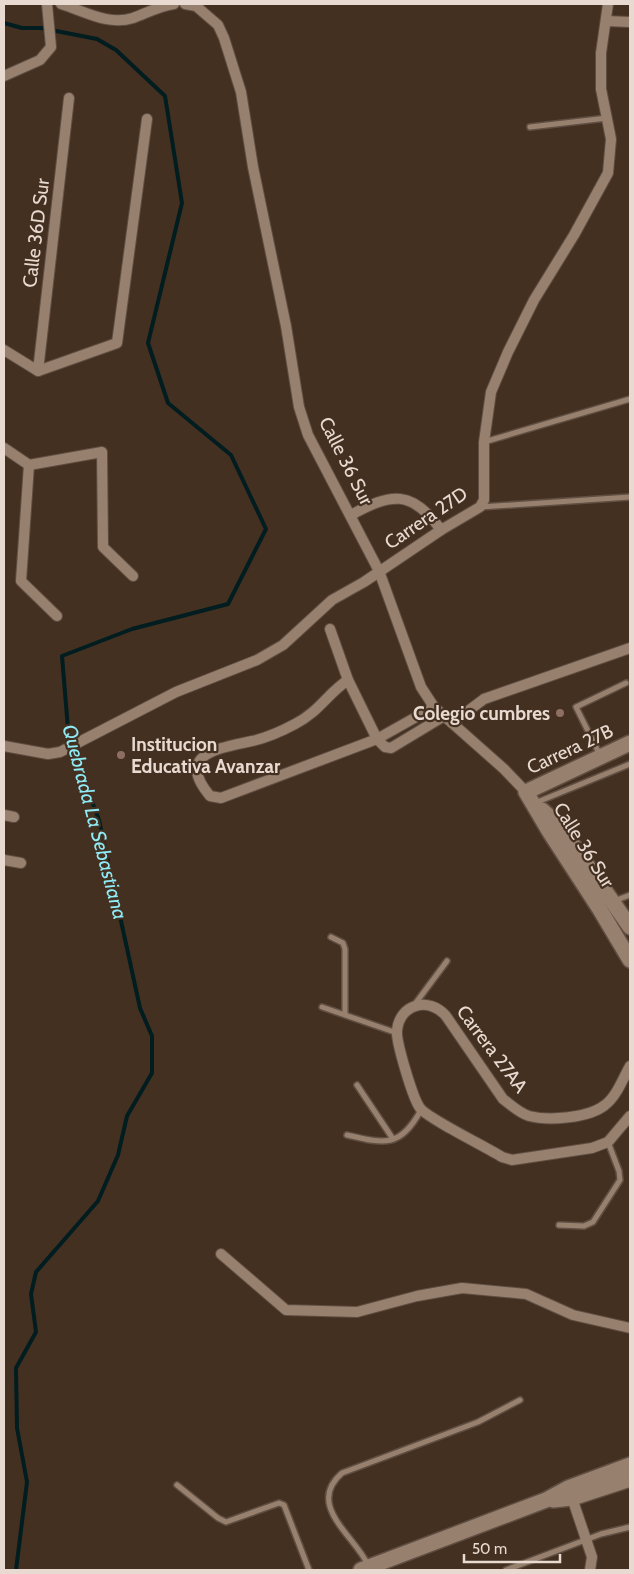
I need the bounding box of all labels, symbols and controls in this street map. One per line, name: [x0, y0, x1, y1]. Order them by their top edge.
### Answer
street label: Calle 36D Sur: [18, 177, 54, 289]
street label: Calle 36 Sur: [314, 413, 378, 509]
street label: Carrera 27D: [380, 482, 472, 554]
place label: Colegio cumbres: [413, 702, 550, 725]
marker: Colegio cumbres: [554, 707, 566, 719]
street label: Carrera 27B: [523, 719, 617, 779]
water label: Quebrada La Sebastiana: [57, 722, 133, 922]
place label: Institucion Educativa Avanzar: [131, 733, 281, 778]
marker: Institucion Educativa Avanzar: [115, 749, 127, 761]
street label: Calle 36 Sur: [549, 798, 619, 892]
street label: Carrera 27AA: [452, 1001, 533, 1098]
scale bar: [464, 1532, 560, 1564]
text: 50 m: [472, 1540, 507, 1558]

